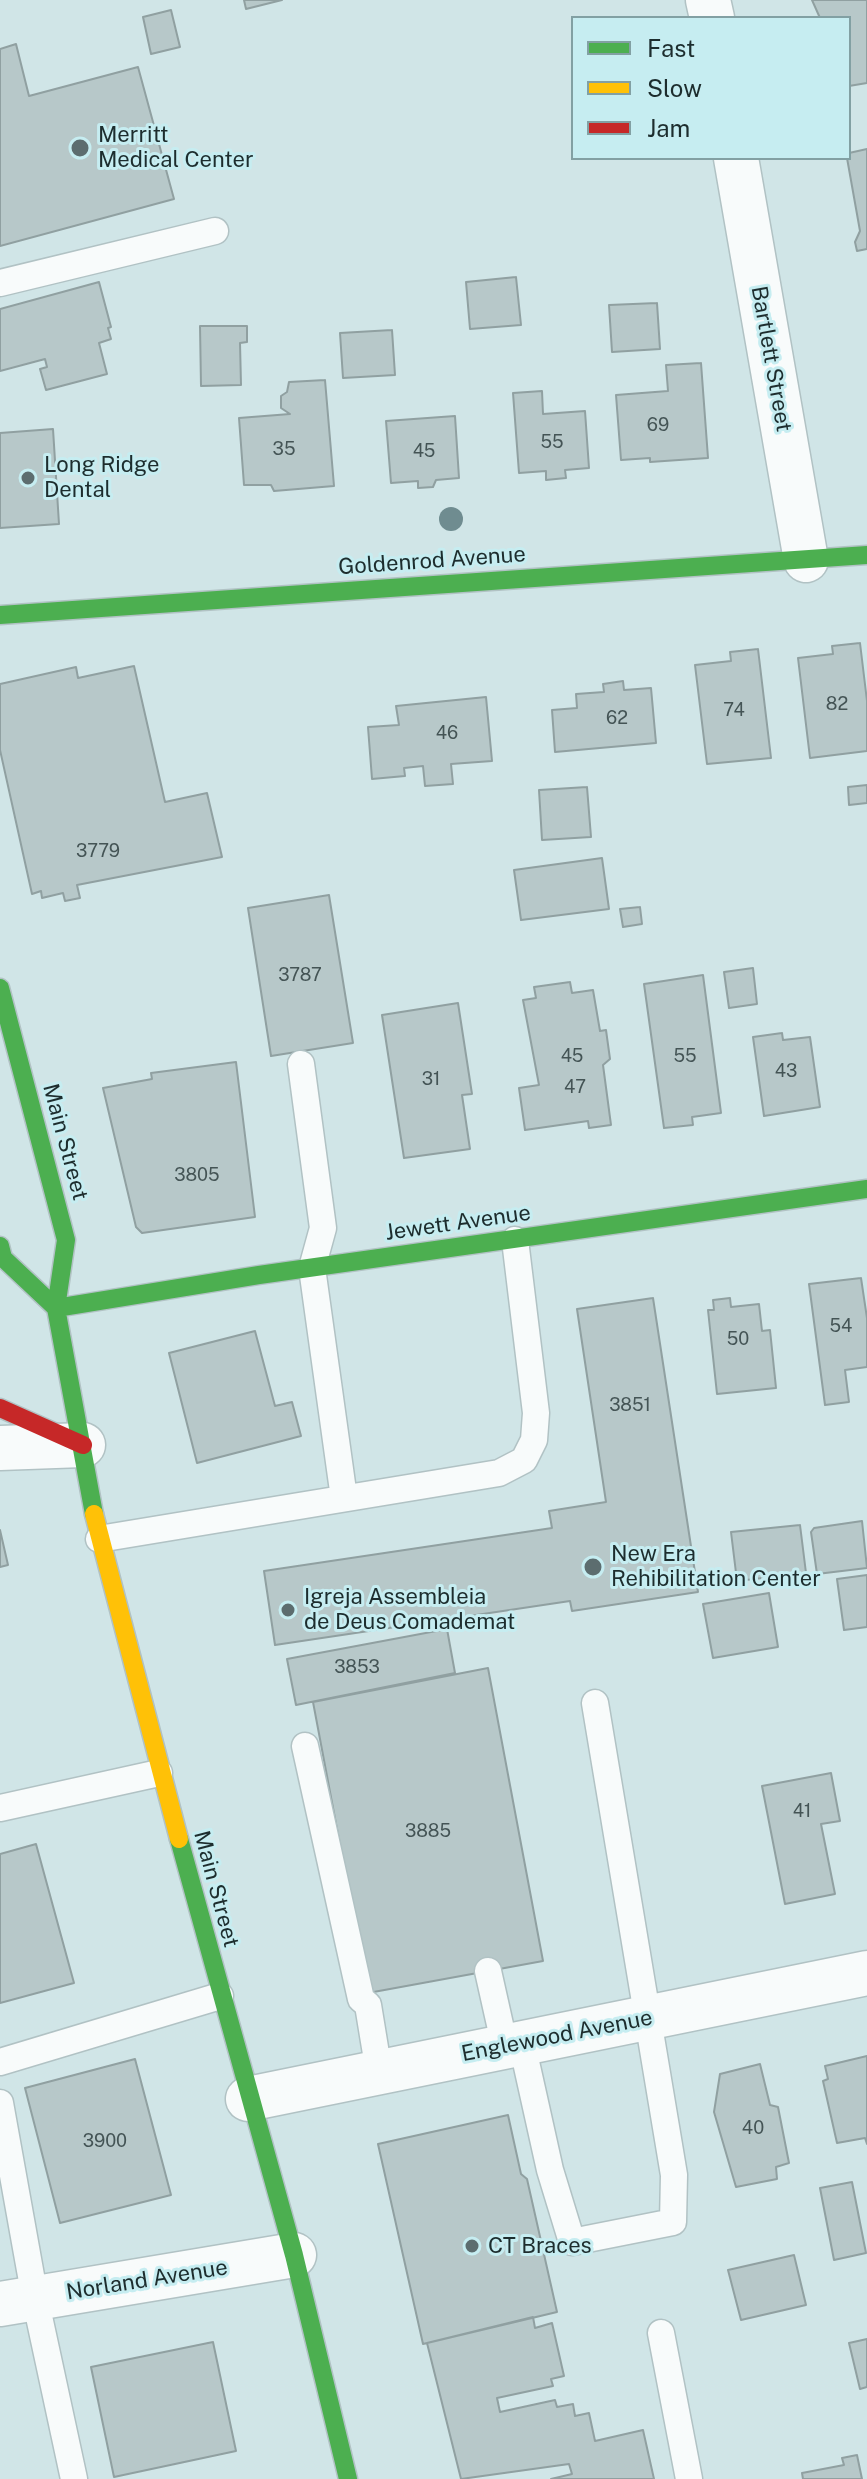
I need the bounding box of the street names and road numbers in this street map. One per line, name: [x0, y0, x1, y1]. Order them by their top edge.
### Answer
street label: Bartlett Street: [745, 284, 797, 434]
street label: Goldenrod Avenue: [337, 541, 527, 581]
street label: Main Street: [37, 1081, 93, 1203]
street label: Jewett Avenue: [384, 1200, 532, 1246]
street label: Main Street: [188, 1828, 244, 1950]
street label: Englewood Avenue: [459, 2005, 655, 2067]
street label: Norland Avenue: [64, 2254, 230, 2306]

